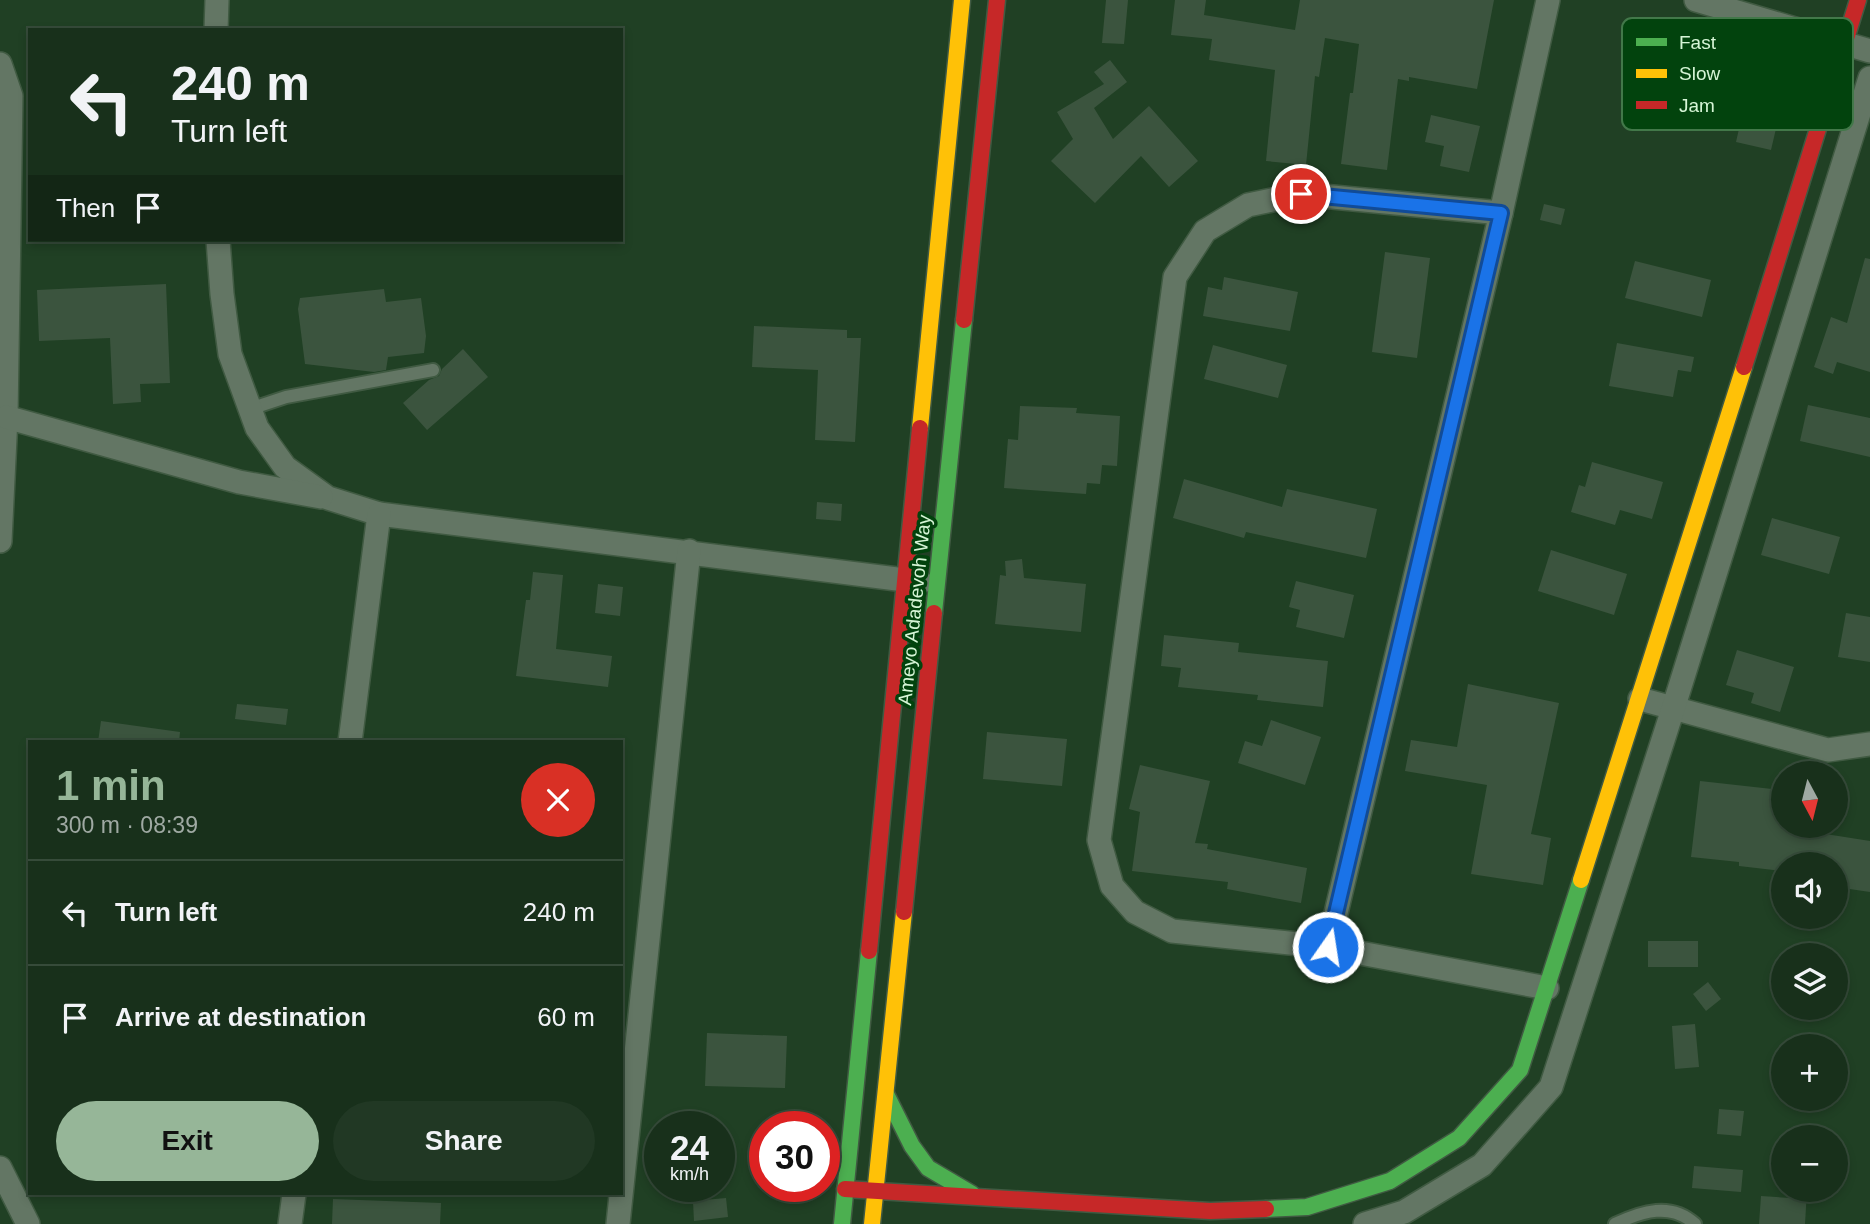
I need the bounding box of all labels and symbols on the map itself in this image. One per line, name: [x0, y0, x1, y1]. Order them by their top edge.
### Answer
legend: [1622, 18, 1853, 130]
text: Fast: [1679, 32, 1717, 53]
text: Slow: [1679, 63, 1720, 84]
text: Jam: [1679, 95, 1715, 116]
pin: [1271, 164, 1331, 224]
street label: Ameyo Adadevoh Way: [894, 513, 935, 706]
north arrow: [1771, 761, 1848, 838]
position arrow: [1291, 910, 1365, 984]
speed limit sign: 30: [749, 1111, 840, 1202]

